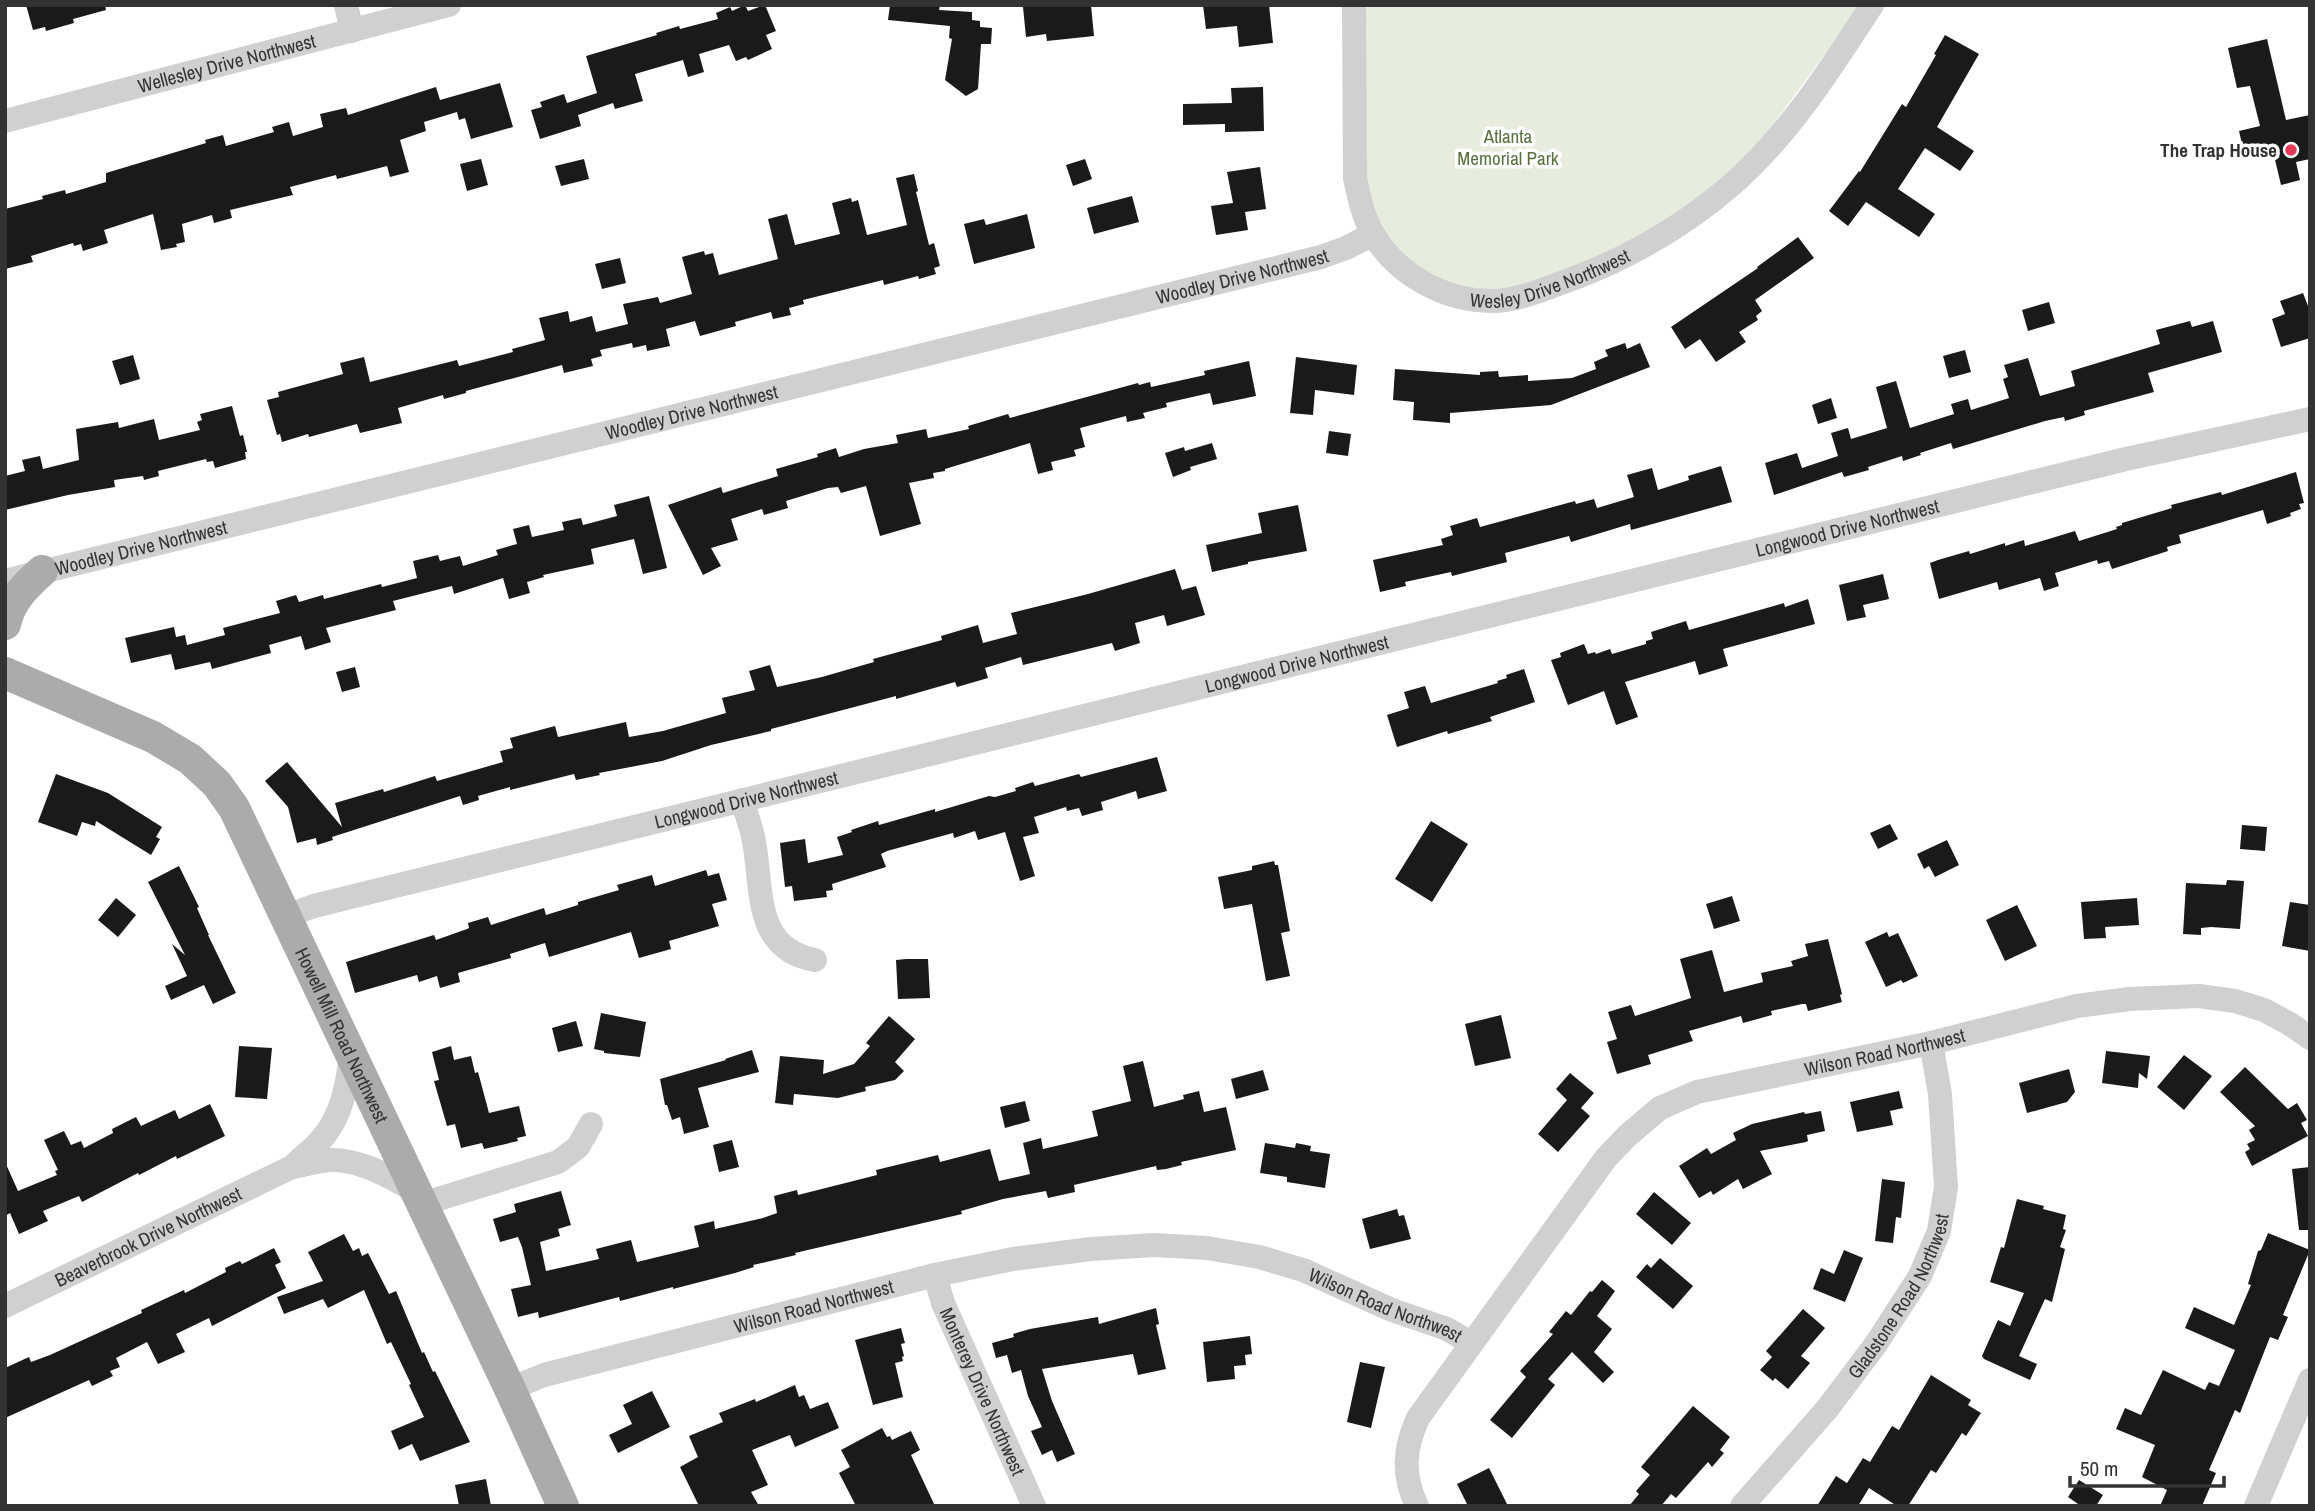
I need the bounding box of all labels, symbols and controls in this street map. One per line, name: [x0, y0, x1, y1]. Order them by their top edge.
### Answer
street label: Wellesley Drive Northwest: [135, 27, 319, 99]
park label: Atlanta Memorial Park: [1457, 123, 1559, 171]
place label: The Trap House: [2160, 137, 2277, 163]
marker: The Trap House: [2283, 142, 2299, 158]
street label: Woodley Drive Northwest: [1153, 242, 1333, 310]
street label: Wesley Drive Northwest: [1469, 242, 1635, 314]
street label: Woodley Drive Northwest: [603, 378, 781, 446]
street label: Longwood Drive Northwest: [1753, 492, 1942, 563]
street label: Woodley Drive Northwest: [52, 514, 230, 581]
street label: Longwood Drive Northwest: [1202, 628, 1392, 699]
street label: Longwood Drive Northwest: [652, 764, 841, 835]
street label: Howell Mill Road Northwest: [289, 943, 395, 1128]
street label: Wilson Road Northwest: [1802, 1022, 1968, 1082]
street label: Beaverbrook Drive Northwest: [50, 1180, 246, 1293]
street label: Gladstone Road Northwest: [1842, 1211, 1955, 1384]
street label: Wilson Road Northwest: [1305, 1261, 1468, 1348]
street label: Wilson Road Northwest: [731, 1273, 897, 1339]
street label: Monterey Drive Northwest: [934, 1303, 1032, 1480]
scale bar: [2070, 1444, 2224, 1488]
text: 50 m: [2080, 1454, 2118, 1483]

